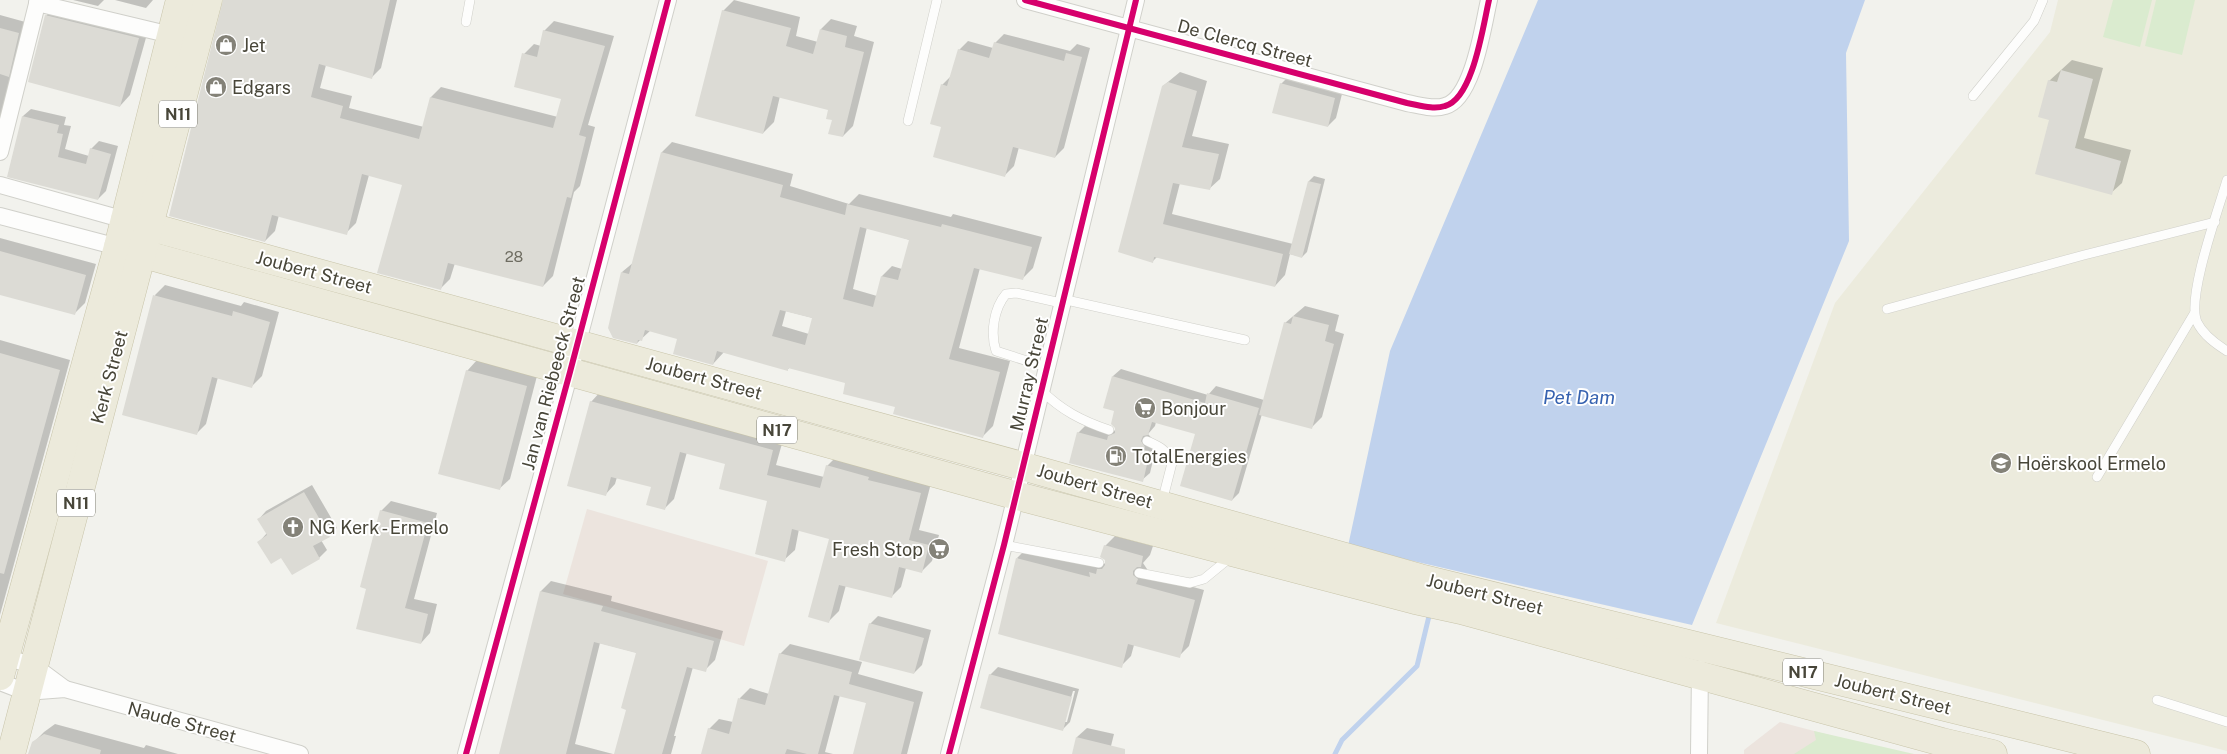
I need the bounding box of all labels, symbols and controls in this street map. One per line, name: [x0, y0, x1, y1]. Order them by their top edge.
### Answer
street label: De Clercq Street: [1175, 15, 1315, 71]
shop icon: Jet: [214, 33, 238, 57]
place label: Jet: [242, 35, 266, 56]
shop icon: Edgars: [204, 75, 228, 99]
place label: Edgars: [232, 77, 291, 98]
road number: N11: [159, 100, 197, 128]
street label: Joubert Street: [254, 246, 374, 298]
house number: 28: [505, 248, 523, 265]
street label: Jan van Riebeeck Street: [517, 274, 589, 472]
street label: Murray Street: [1006, 315, 1052, 433]
street label: Kerk Street: [86, 328, 132, 426]
street label: Joubert Street: [644, 352, 764, 404]
water label: Pet Dam: [1543, 386, 1615, 408]
supermarket icon: Bonjour: [1133, 396, 1157, 420]
place label: Bonjour: [1161, 398, 1226, 419]
road number: N17: [757, 416, 797, 444]
fuel station icon: TotalEnergies: [1104, 444, 1128, 468]
place label: TotalEnergies: [1132, 446, 1247, 467]
school or university icon: Hoërskool Ermelo: [1989, 451, 2013, 475]
place label: Hoërskool Ermelo: [2017, 453, 2166, 474]
street label: Joubert Street: [1035, 459, 1155, 513]
road number: N11: [57, 489, 95, 516]
church icon: NG Kerk - Ermelo: [281, 515, 305, 539]
place label: NG Kerk - Ermelo: [309, 517, 449, 538]
supermarket icon: Fresh Stop: [927, 537, 951, 561]
place label: Fresh Stop: [832, 539, 923, 560]
street label: Joubert Street: [1425, 569, 1545, 619]
road number: N17: [1783, 659, 1823, 686]
street label: Joubert Street: [1833, 669, 1953, 719]
street label: Naude Street: [125, 697, 239, 747]

